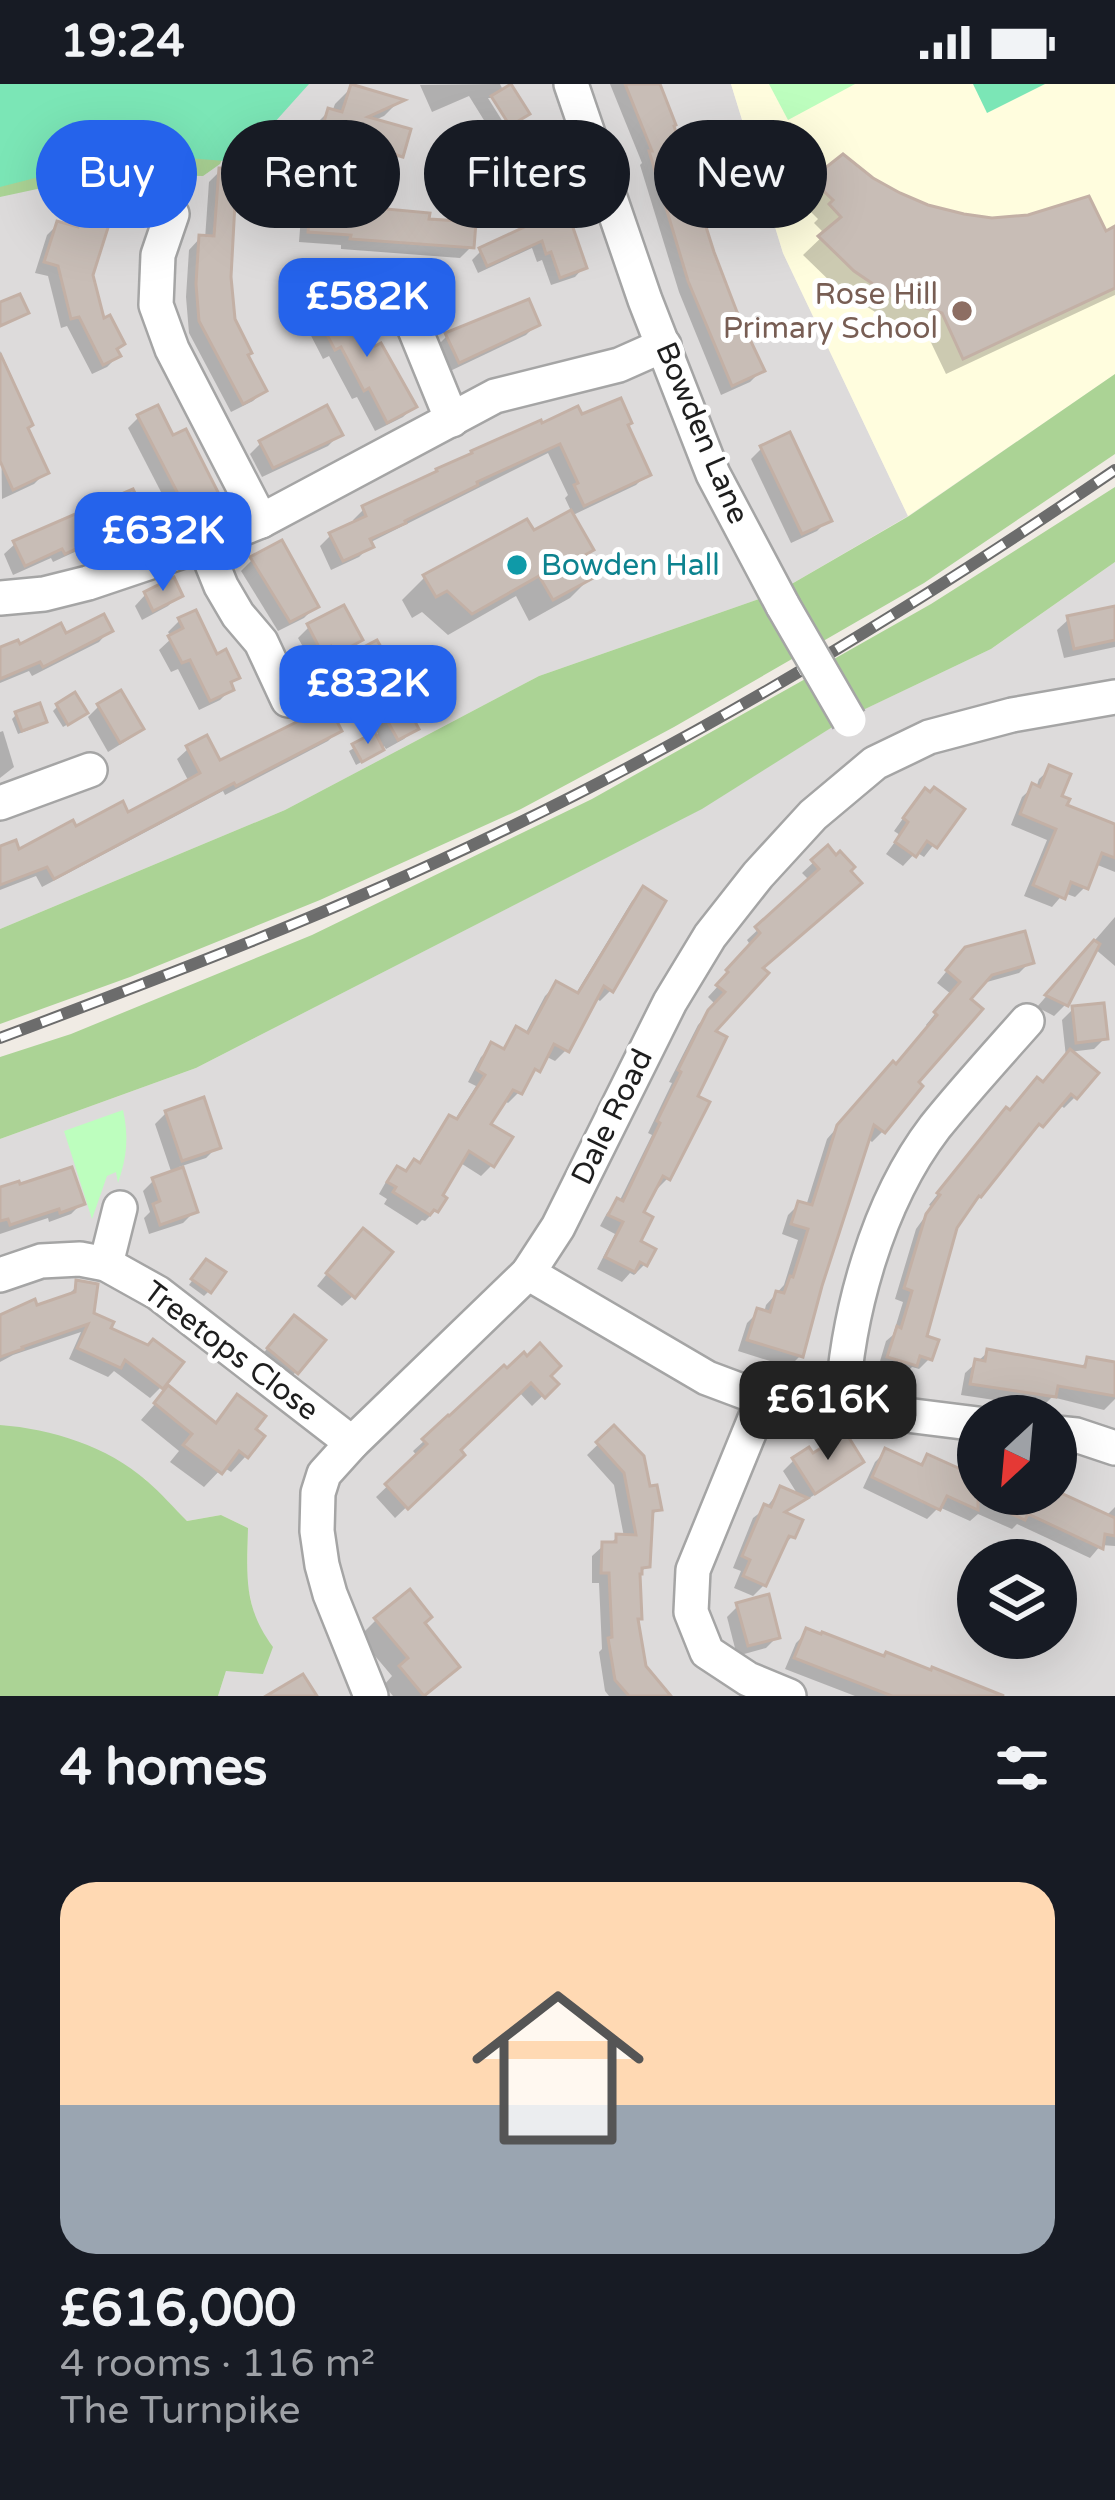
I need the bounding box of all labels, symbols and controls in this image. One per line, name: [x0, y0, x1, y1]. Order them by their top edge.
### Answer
text: 19:24: [60, 15, 185, 69]
chip: Buy: [36, 120, 197, 228]
chip: Rent: [221, 120, 400, 228]
chip: Filters: [424, 120, 630, 228]
chip: New: [654, 120, 827, 228]
pin: £582K: [283, 258, 451, 360]
text: £582K: [305, 273, 429, 320]
place label: Rose Hill Primary School: [723, 276, 938, 347]
marker: Rose Hill Primary School: [949, 298, 975, 324]
street label: Bowden Lane: [647, 337, 757, 529]
pin: £632K: [79, 492, 247, 594]
text: £632K: [101, 507, 225, 554]
place label: Bowden Hall: [541, 547, 720, 584]
marker: Bowden Hall: [504, 552, 530, 578]
pin: £832K: [284, 645, 452, 747]
text: £832K: [306, 660, 430, 707]
street label: Dale Road: [563, 1043, 661, 1191]
street label: Treetops Close: [136, 1273, 326, 1429]
pin: £616K: [744, 1361, 912, 1463]
text: £616K: [766, 1376, 890, 1423]
north arrow: [957, 1395, 1077, 1515]
map controls: [957, 1395, 1077, 1659]
button: layers: [957, 1539, 1077, 1659]
icon: filters: [989, 1735, 1055, 1801]
text: 4 homes: [60, 1737, 268, 1799]
icon: home: [450, 1960, 666, 2176]
text: £616,000: [60, 2278, 296, 2340]
text: 4 rooms · 116 m²: [60, 2340, 375, 2387]
text: The Turnpike: [60, 2387, 301, 2434]

